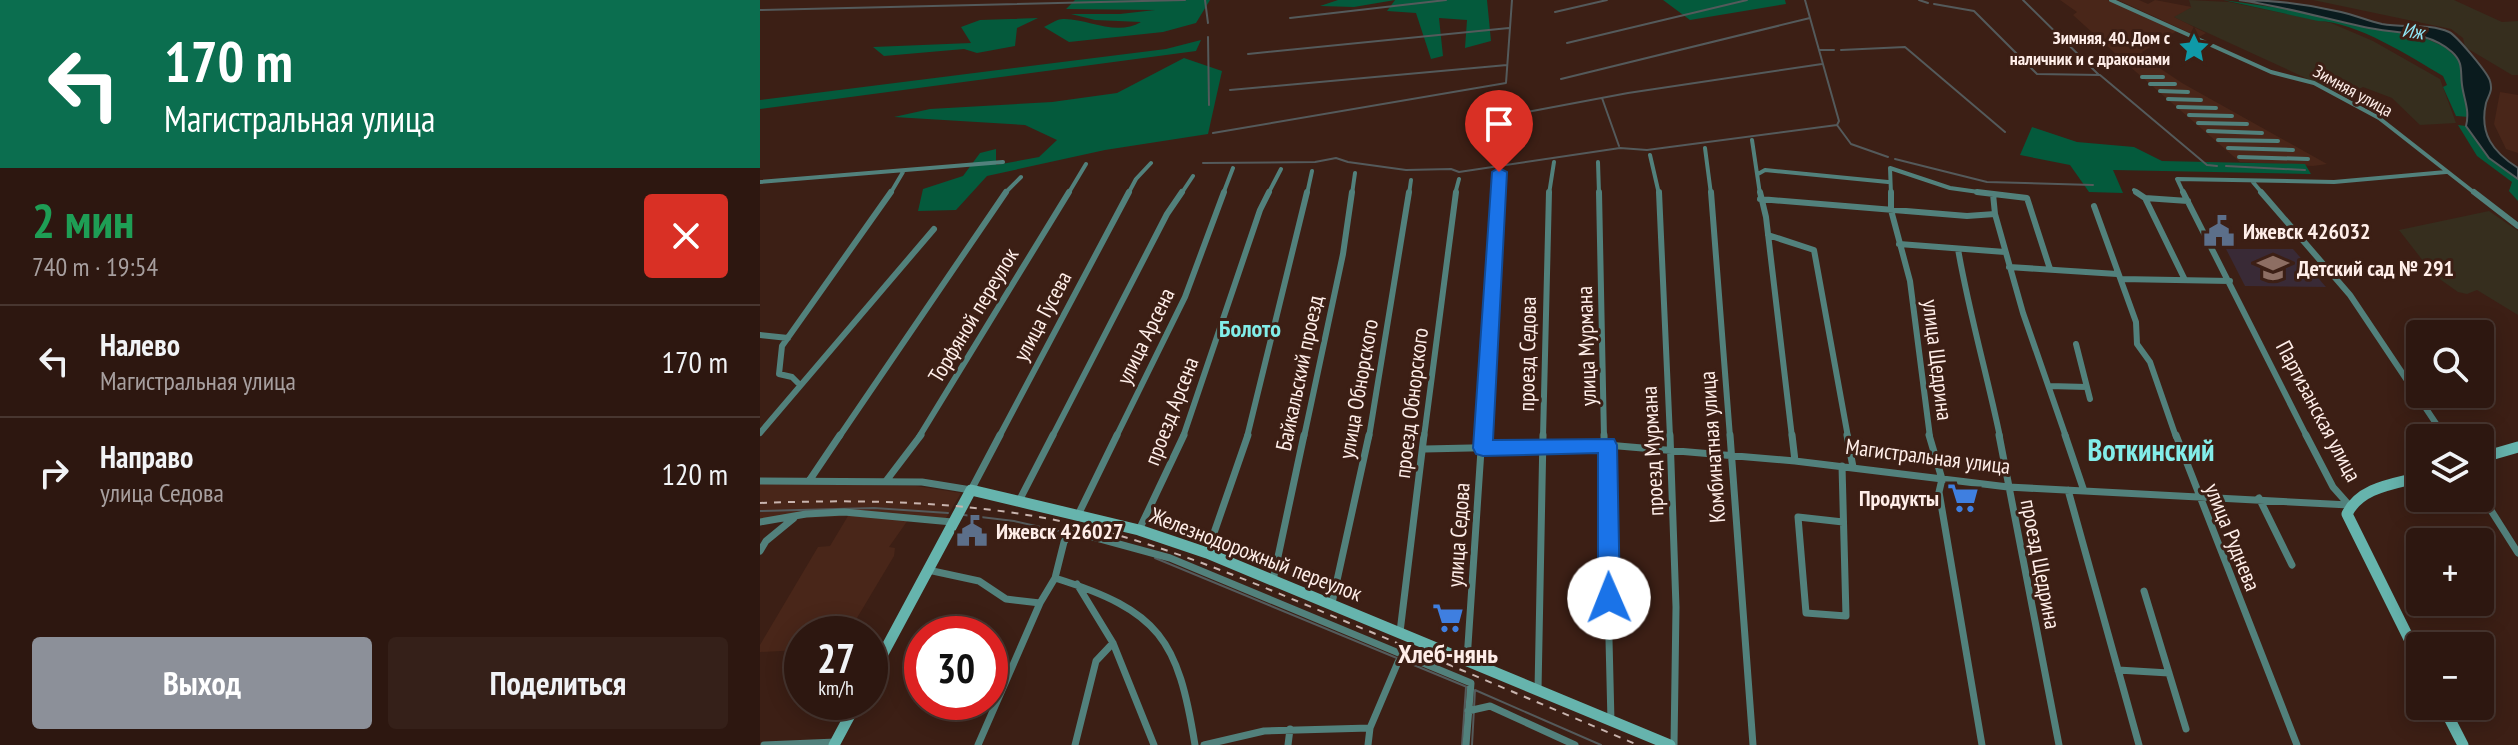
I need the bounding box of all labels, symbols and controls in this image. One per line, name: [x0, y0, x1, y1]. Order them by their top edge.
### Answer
water label: Иж: [2400, 17, 2428, 46]
text: 170 m: [164, 25, 293, 97]
place label: Зимняя, 40. Дом с наличник и с драконами: [2010, 26, 2171, 70]
place icon: Зимняя, 40. Дом с наличник и с драконами: [2177, 31, 2211, 65]
icon: left: [32, 32, 136, 136]
street label: Зимняя улица: [2309, 59, 2397, 122]
pin: [1465, 90, 1533, 172]
text: Магистральная улица: [164, 95, 435, 142]
icon: arrive: [1477, 102, 1521, 146]
text: 2 мин: [32, 189, 134, 251]
button: close: [644, 194, 728, 278]
public building icon: Ижевск 426032: [2202, 214, 2236, 248]
place label: Ижевск 426032: [2243, 217, 2371, 245]
street label: Торфяной переулок: [922, 242, 1025, 388]
text: 740 m · 19:54: [32, 250, 158, 283]
school or university icon: Детский сад № 291: [2256, 251, 2290, 285]
place label: Детский сад № 291: [2297, 254, 2454, 282]
street label: улица Гусева: [1007, 266, 1077, 366]
street label: улица Арсена: [1110, 283, 1180, 389]
street label: улица Мурмана: [1570, 285, 1602, 407]
street label: Байкальский проезд: [1269, 293, 1329, 453]
street label: проезд Седова: [1512, 296, 1542, 412]
street label: улица Щедрина: [1917, 298, 1959, 422]
district label: Болото: [1219, 313, 1281, 344]
street label: улица Обнорского: [1332, 317, 1384, 461]
map controls: [2406, 320, 2494, 720]
button: search: [2406, 320, 2494, 408]
text: Налево: [100, 325, 180, 364]
street label: проезд Обнорского: [1388, 326, 1434, 480]
street label: Партизанская улица: [2270, 336, 2368, 486]
icon: left: [32, 339, 76, 383]
text: 170 m: [662, 342, 728, 381]
street label: проезд Арсена: [1138, 353, 1204, 469]
text: Магистральная улица: [100, 364, 296, 397]
street label: Комбинатная улица: [1693, 370, 1731, 524]
street label: проезд Мурмана: [1635, 385, 1669, 517]
button: layers: [2406, 424, 2494, 512]
district label: Воткинский: [2087, 430, 2215, 469]
street label: Магистральная улица: [1844, 432, 2012, 480]
text: Направо: [100, 437, 193, 476]
icon: right: [32, 451, 76, 495]
text: 120 m: [662, 454, 728, 493]
text: улица Седова: [100, 476, 224, 509]
street label: улица Руднева: [2199, 479, 2267, 595]
supermarket icon: Продукты: [1946, 481, 1980, 515]
street label: улица Седова: [1440, 482, 1476, 588]
place label: Продукты: [1859, 484, 1939, 512]
street label: проезд Щедрина: [2015, 497, 2067, 631]
street label: Железнодорожный переулок: [1145, 500, 1366, 608]
public building icon: Ижевск 426027: [955, 514, 989, 548]
place label: Ижевск 426027: [996, 517, 1124, 545]
button: +: [2406, 528, 2494, 616]
position arrow: [1567, 556, 1651, 640]
supermarket icon: Хлеб-нянь: [1431, 601, 1465, 635]
speed limit sign: 30: [904, 616, 1008, 720]
text: 27: [817, 632, 855, 684]
button: −: [2406, 632, 2494, 720]
button: Выход: [32, 637, 372, 729]
button: Поделиться: [388, 637, 728, 729]
place label: Хлеб-нянь: [1398, 637, 1498, 670]
text: km/h: [818, 675, 854, 701]

